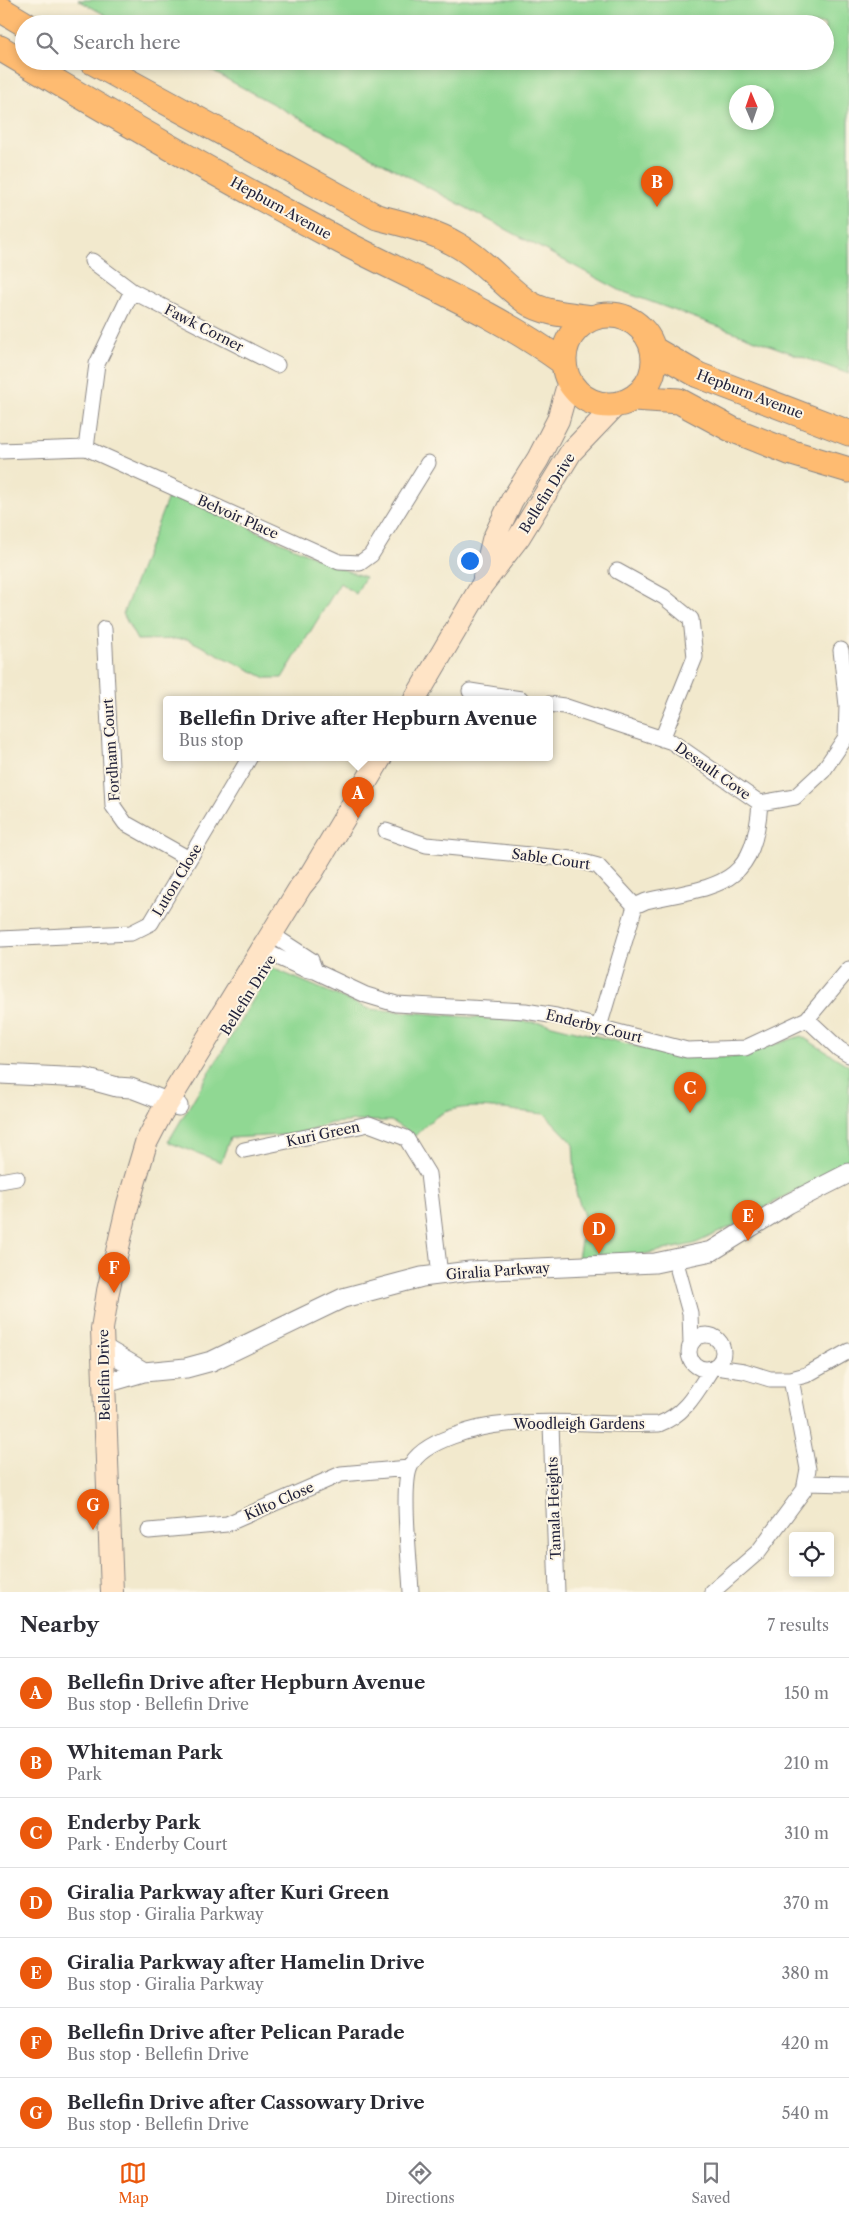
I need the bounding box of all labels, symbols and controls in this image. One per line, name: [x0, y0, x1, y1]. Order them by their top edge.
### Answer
search box: [15, 15, 834, 70]
icon: search: [33, 29, 61, 57]
text: Search here: [73, 31, 181, 54]
north arrow: [729, 85, 774, 130]
pin: B: [641, 166, 673, 207]
street label: Hepburn Avenue: [227, 173, 335, 243]
street label: Fawk Corner: [161, 300, 247, 356]
street label: Hepburn Avenue: [694, 365, 806, 423]
street label: Bellefin Drive: [515, 449, 579, 537]
street label: Belvoir Place: [195, 491, 282, 543]
your location: [457, 548, 483, 574]
popup: [163, 696, 553, 761]
street label: Fordham Court: [98, 698, 124, 802]
text: Bellefin Drive after Hepburn Avenue: [179, 707, 537, 730]
text: Bus stop: [179, 730, 243, 750]
street label: Desault Cove: [672, 738, 754, 804]
pin: A: [342, 777, 374, 818]
street label: Luton Close: [148, 840, 206, 919]
street label: Sable Court: [511, 845, 591, 873]
street label: Bellefin Drive: [216, 951, 280, 1039]
street label: Enderby Court: [544, 1005, 644, 1047]
pin: C: [674, 1072, 706, 1113]
street label: Kuri Green: [285, 1117, 362, 1151]
pin: E: [732, 1200, 764, 1241]
pin: D: [583, 1213, 615, 1254]
pin: F: [98, 1252, 130, 1293]
street label: Giralia Parkway: [445, 1258, 551, 1284]
street label: Bellefin Drive: [94, 1329, 114, 1421]
street label: Woodleigh Gardens: [512, 1415, 645, 1433]
street label: Tamala Heights: [543, 1456, 565, 1560]
street label: Kilto Close: [242, 1478, 317, 1524]
pin: G: [77, 1489, 109, 1530]
map controls: [789, 1532, 834, 1577]
button: locate: [789, 1532, 834, 1577]
text: Nearby: [20, 1612, 99, 1637]
text: 7 results: [767, 1615, 829, 1635]
text: Bellefin Drive after Hepburn Avenue: [67, 1671, 425, 1694]
text: A: [30, 1683, 42, 1703]
text: 150 m: [784, 1683, 829, 1703]
text: Bus stop · Bellefin Drive: [67, 1694, 249, 1714]
text: Whiteman Park: [67, 1741, 222, 1764]
text: B: [30, 1753, 42, 1773]
text: 210 m: [784, 1753, 829, 1773]
text: Park: [67, 1764, 102, 1784]
text: Enderby Park: [67, 1811, 200, 1834]
text: C: [30, 1823, 42, 1843]
text: 310 m: [784, 1823, 829, 1843]
text: Park · Enderby Court: [67, 1834, 227, 1854]
text: Giralia Parkway after Kuri Green: [67, 1881, 389, 1904]
text: D: [29, 1893, 43, 1913]
text: 370 m: [783, 1893, 829, 1913]
text: Bus stop · Giralia Parkway: [67, 1904, 264, 1924]
text: Giralia Parkway after Hamelin Drive: [67, 1951, 425, 1974]
text: E: [30, 1963, 42, 1983]
text: 380 m: [781, 1963, 829, 1983]
text: Bus stop · Giralia Parkway: [67, 1974, 264, 1994]
text: Bellefin Drive after Pelican Parade: [67, 2021, 405, 2044]
text: F: [31, 2033, 41, 2053]
text: 420 m: [781, 2033, 829, 2053]
text: Bus stop · Bellefin Drive: [67, 2044, 249, 2064]
text: Bellefin Drive after Cassowary Drive: [67, 2091, 425, 2114]
text: G: [29, 2103, 43, 2123]
text: 540 m: [782, 2103, 829, 2123]
text: Bus stop · Bellefin Drive: [67, 2114, 249, 2134]
tab: Map: [118, 2159, 149, 2207]
tab: Directions: [385, 2159, 455, 2207]
tab: Saved: [692, 2159, 730, 2207]

